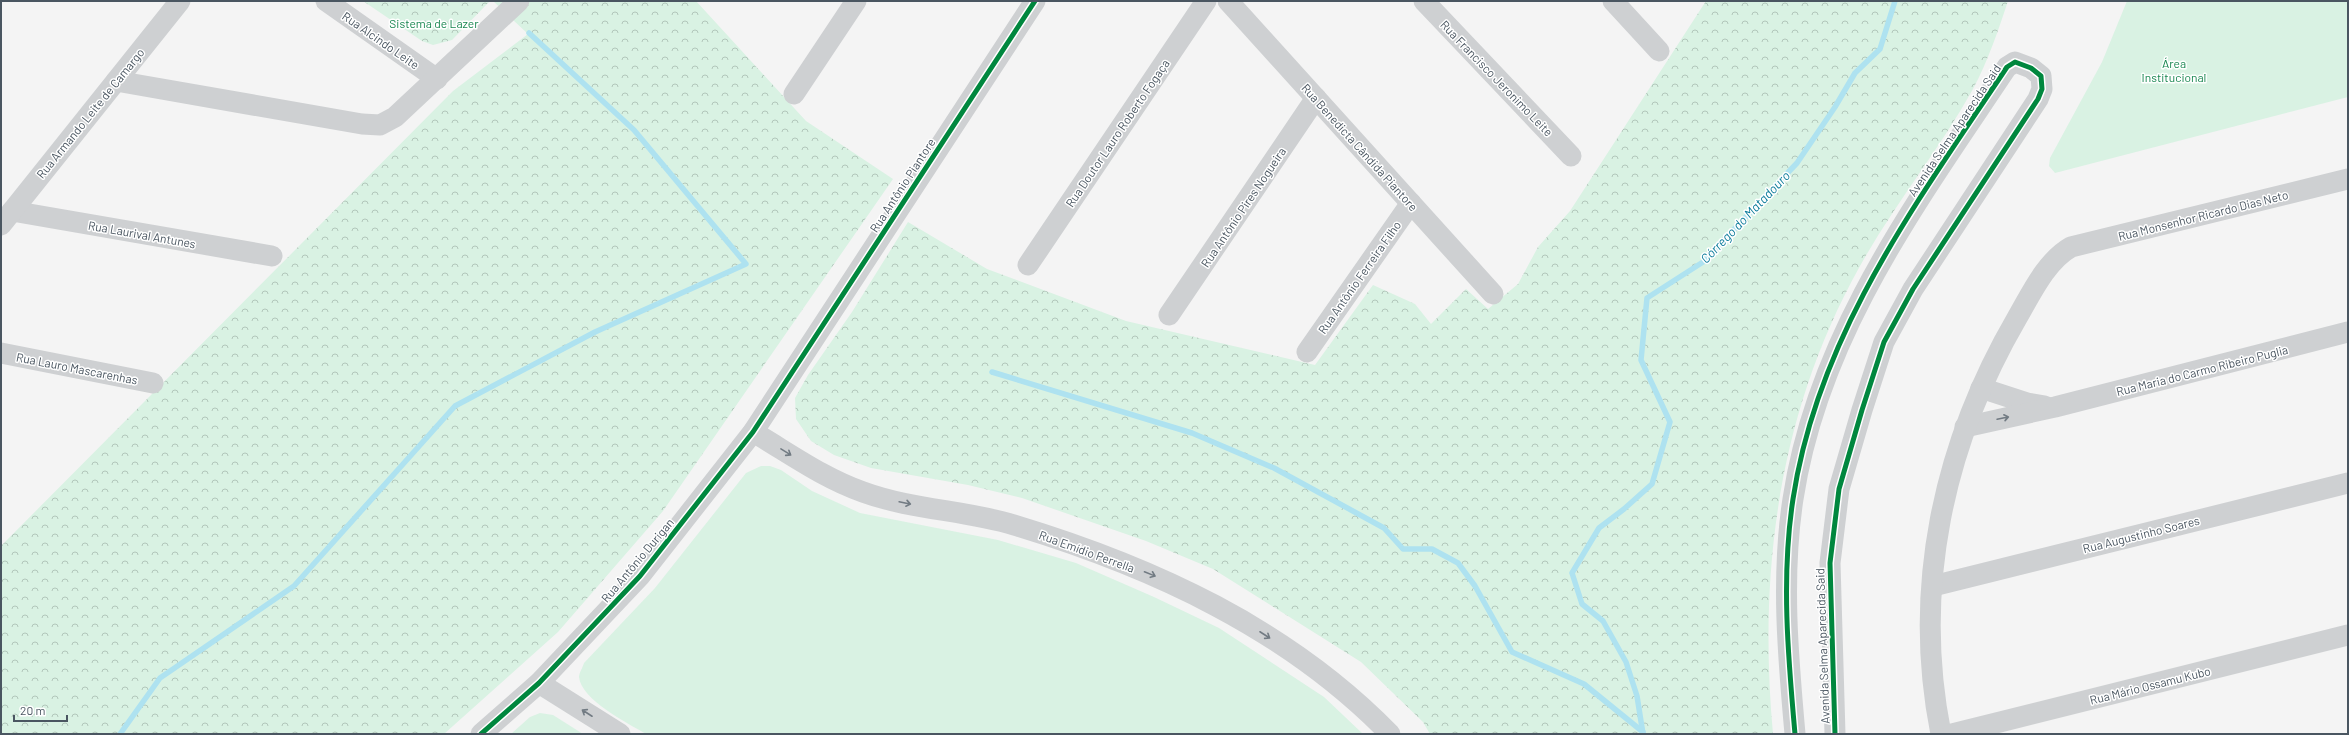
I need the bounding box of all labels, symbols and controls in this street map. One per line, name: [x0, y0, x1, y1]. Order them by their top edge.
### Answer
street label: Rua Alcindo Leite: [340, 8, 422, 72]
park label: Sistema de Lazer: [389, 16, 479, 30]
street label: Rua Francisco Jeronimo Leite: [1438, 17, 1556, 139]
street label: Rua Armando Leite de Camargo: [33, 45, 147, 181]
park label: Área Institucional: [2142, 56, 2206, 84]
street label: Rua Doutor Lauro Roberto Fogaça: [1062, 57, 1172, 209]
street label: Avenida Selma Aparecida Said: [1905, 61, 2003, 199]
street label: Rua Benedicta Cândida Piantore: [1299, 81, 1421, 213]
street label: Rua Antônio Piantore: [866, 135, 938, 235]
street label: Rua Antônio Pires Nogueira: [1198, 144, 1288, 270]
water label: Córrego do Matadouro: [1697, 168, 1793, 266]
street label: Rua Monsenhor Ricardo Dias Neto: [2117, 187, 2289, 243]
street label: Rua Laurival Antunes: [87, 218, 197, 250]
street label: Rua Antônio Ferreira Filho: [1315, 218, 1403, 336]
street label: Rua Maria do Carmo Ribeiro Puglia: [2115, 342, 2289, 398]
street label: Rua Lauro Mascarenhas: [15, 349, 139, 387]
one-way arrow: [1997, 414, 2010, 422]
one-way arrow: [780, 449, 792, 457]
one-way arrow: [898, 499, 911, 507]
street label: Rua Augustinho Soares: [2081, 513, 2201, 555]
street label: Rua Antônio Durigan: [598, 515, 676, 605]
street label: Rua Emídio Perrella: [1037, 527, 1137, 575]
street label: Avenida Selma Aparecida Said: [1812, 568, 1832, 724]
one-way arrow: [1144, 570, 1156, 578]
one-way arrow: [1259, 631, 1271, 639]
street label: Rua Mário Ossamu Kubo: [2088, 663, 2212, 707]
scale bar: [14, 697, 67, 723]
text: 20 m: [20, 703, 46, 717]
one-way arrow: [582, 709, 593, 717]

